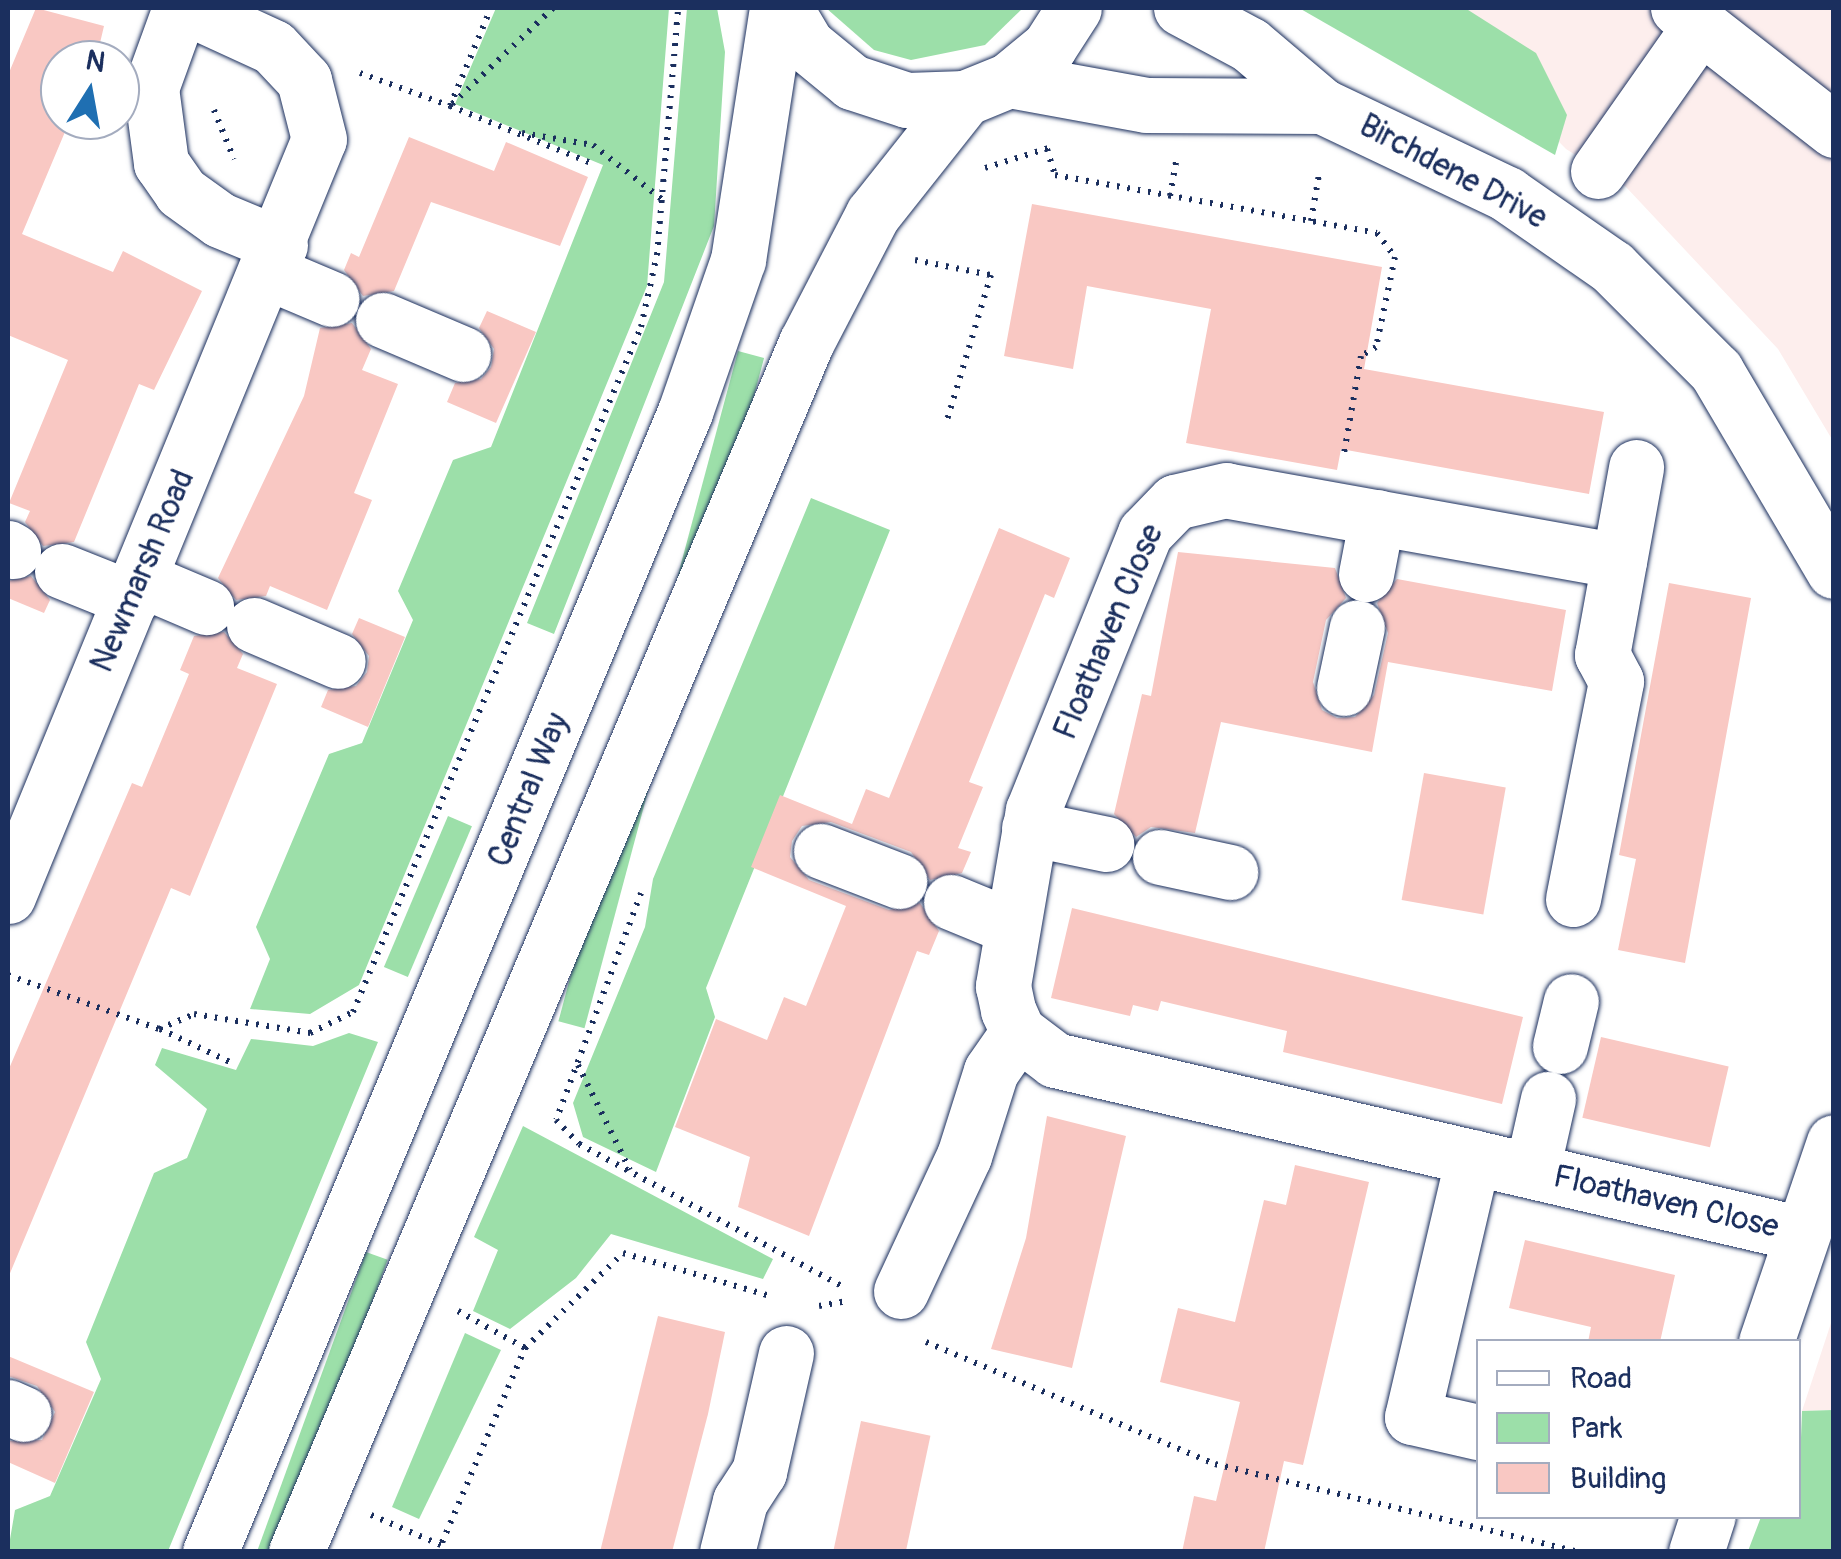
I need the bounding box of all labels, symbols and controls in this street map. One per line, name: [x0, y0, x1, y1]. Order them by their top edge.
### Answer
north arrow: [40, 40, 140, 140]
text: N: [83, 43, 108, 81]
street label: Birchdene Drive: [1353, 107, 1553, 237]
street label: Newmarsh Road: [83, 464, 203, 678]
street label: Floathaven Close: [1046, 519, 1172, 745]
street label: Central Way: [481, 708, 577, 872]
street label: Floathaven Close: [1550, 1157, 1782, 1247]
legend: [1476, 1339, 1801, 1519]
text: Road: [1570, 1360, 1632, 1397]
text: Park: [1570, 1410, 1623, 1447]
text: Building: [1570, 1460, 1666, 1497]

